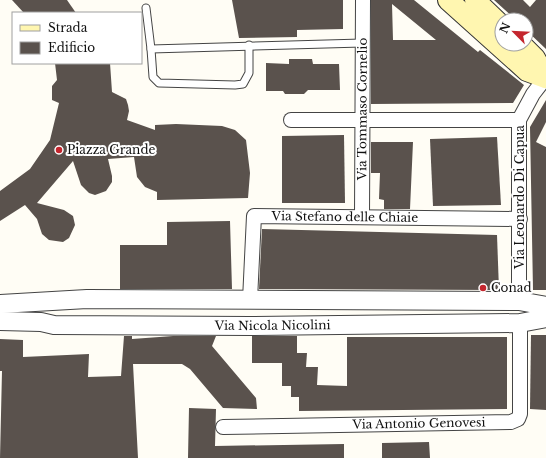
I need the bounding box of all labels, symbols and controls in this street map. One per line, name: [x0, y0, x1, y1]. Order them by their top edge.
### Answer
legend: [12, 12, 142, 64]
north arrow: [494, 12, 534, 52]
text: Strada: [48, 20, 88, 35]
text: N: [496, 20, 514, 36]
street label: Via Tommaso Cornelio: [354, 38, 370, 181]
text: Edificio: [48, 40, 95, 55]
street label: Via Leonardo Di Capua: [512, 125, 527, 270]
place label: Piazza Grande: [67, 142, 155, 157]
marker: Piazza Grande: [54, 145, 64, 155]
street label: Via Stefano delle Chiaie: [271, 208, 418, 225]
place label: Conad: [491, 280, 532, 295]
marker: Conad: [478, 283, 488, 293]
street label: Via Nicola Nicolini: [214, 317, 331, 333]
street label: Via Antonio Genovesi: [351, 414, 486, 432]

